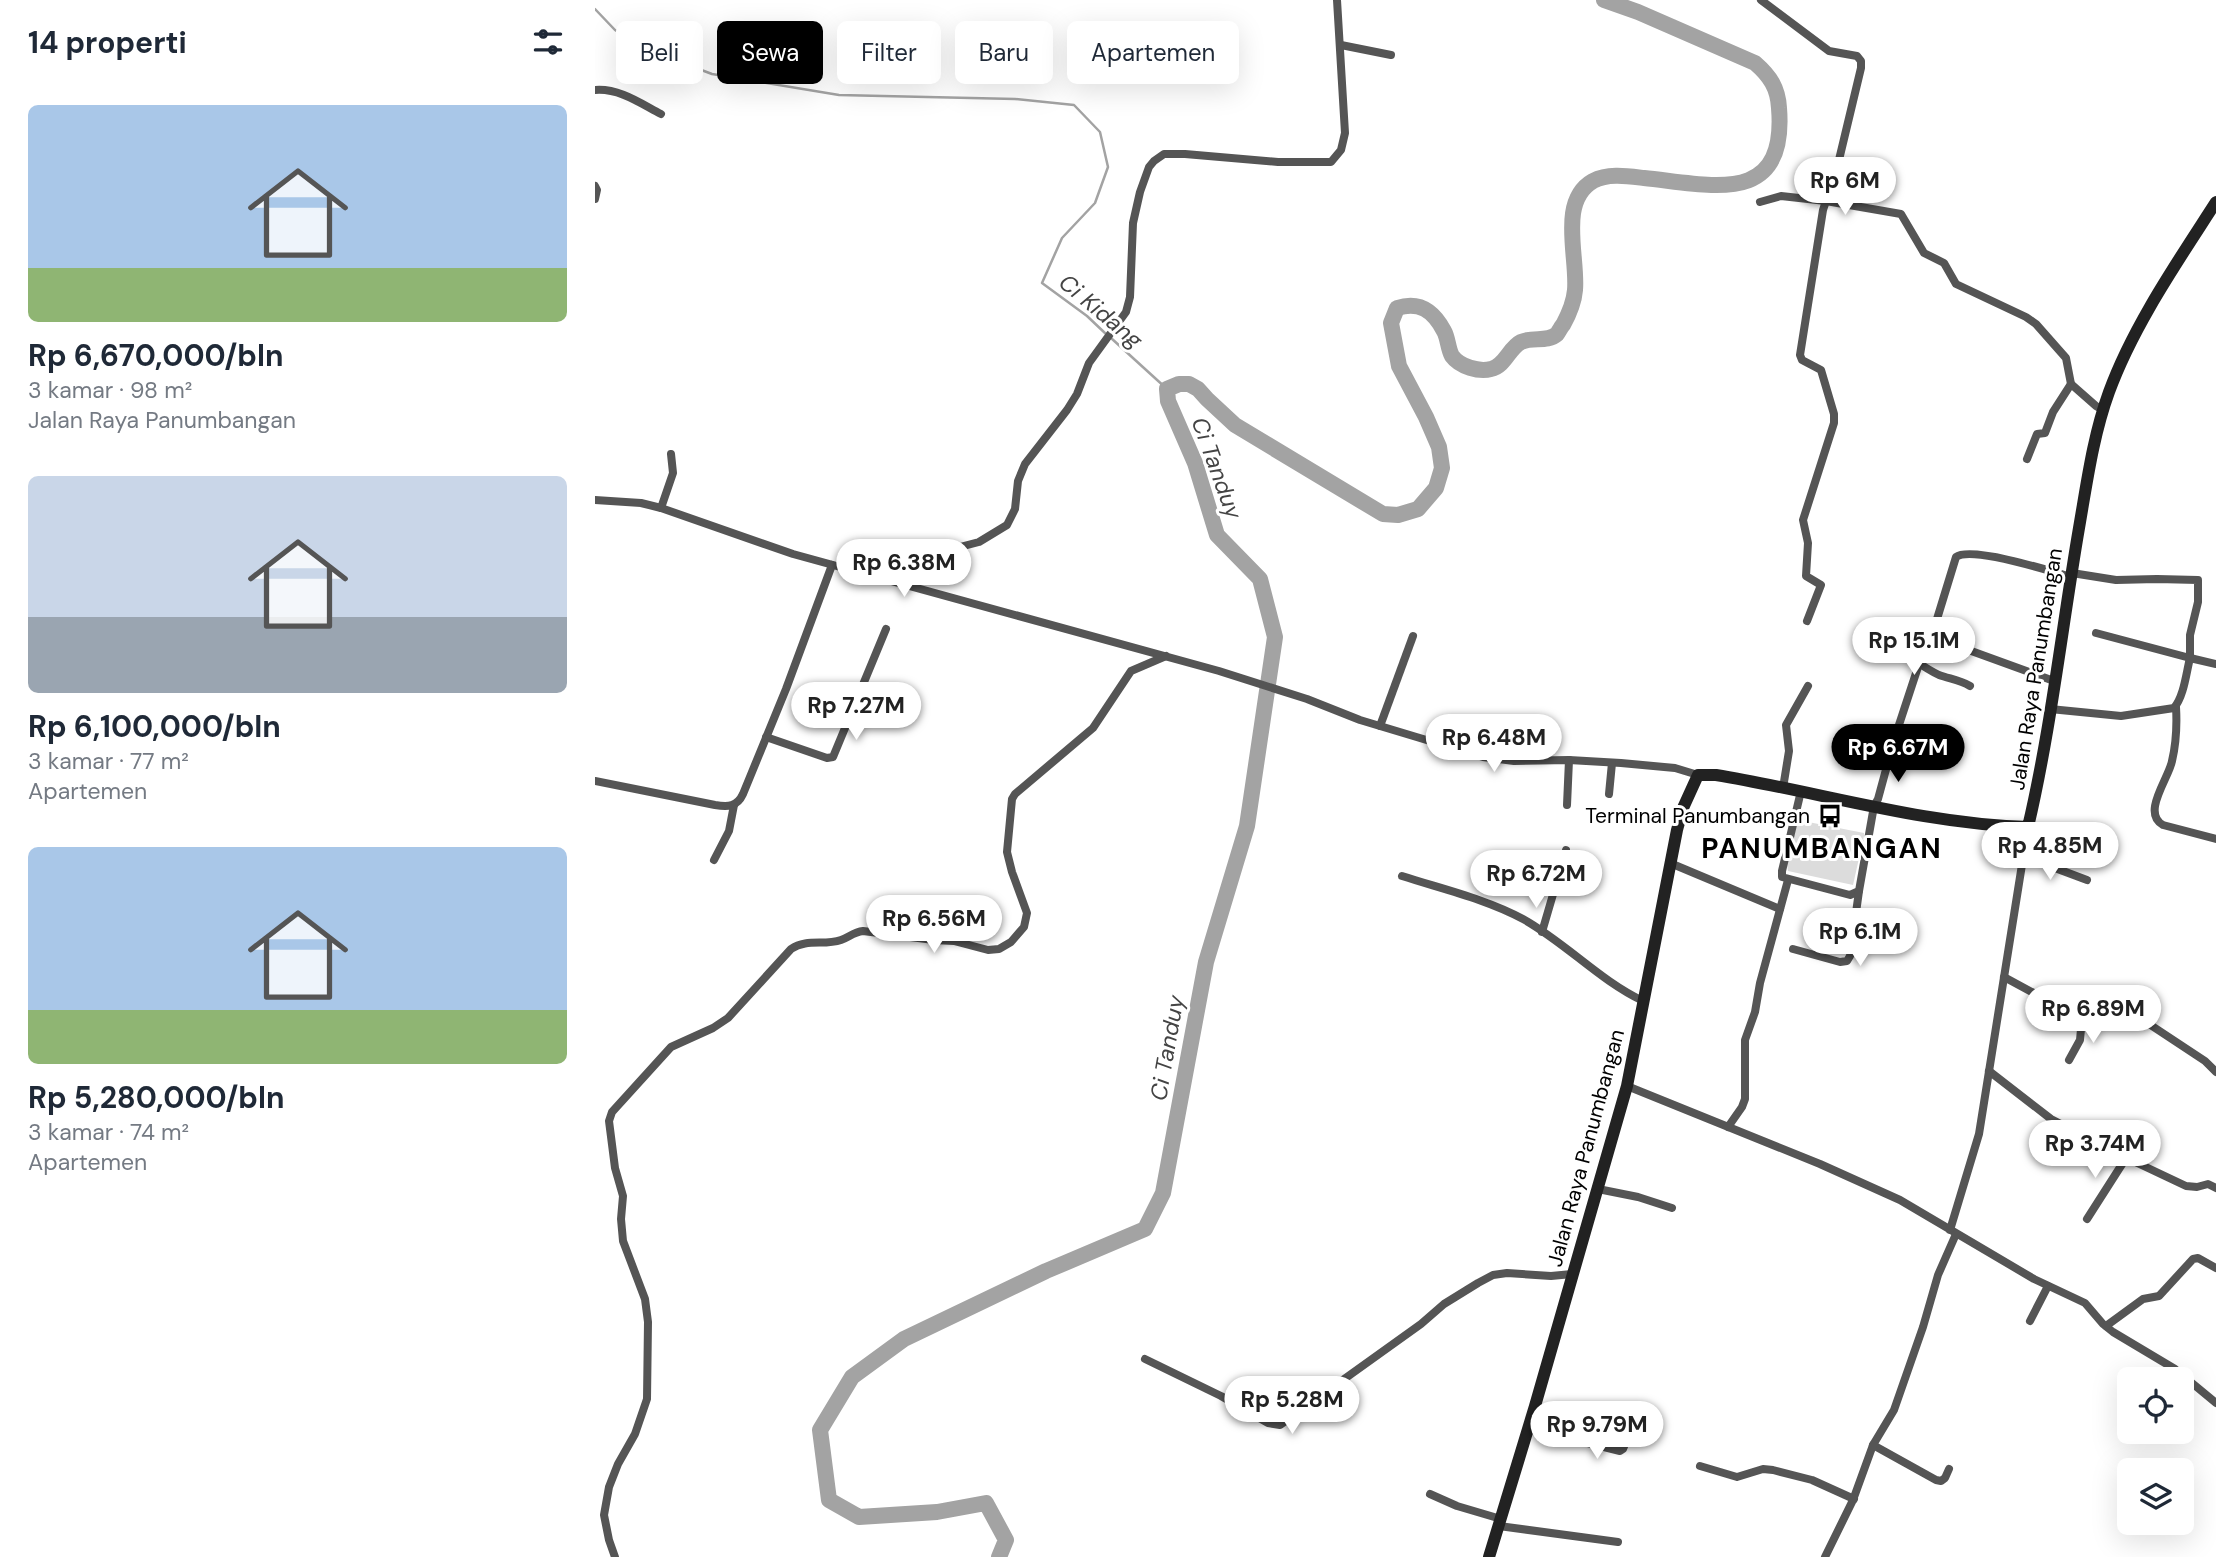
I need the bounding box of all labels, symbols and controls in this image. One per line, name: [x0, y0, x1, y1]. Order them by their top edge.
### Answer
chip: Beli: [616, 21, 703, 84]
chip: Sewa: [717, 21, 823, 84]
chip: Filter: [837, 21, 941, 84]
chip: Baru: [955, 21, 1053, 84]
chip: Apartemen: [1067, 21, 1239, 84]
text: 14 properti: [28, 23, 187, 62]
icon: filters: [529, 23, 567, 61]
icon: home: [235, 150, 361, 276]
pin: Rp 6M: [1796, 158, 1894, 217]
text: Rp 6M: [1810, 165, 1880, 195]
water label: Ci Kidang: [1053, 267, 1150, 356]
text: Rp 6,670,000/bln: [28, 336, 283, 375]
text: 3 kamar · 98 m²: [28, 375, 192, 405]
text: Jalan Raya Panumbangan: [28, 405, 296, 435]
water label: Ci Tanduy: [1185, 413, 1250, 524]
icon: home: [235, 521, 361, 647]
pin: Rp 6.38M: [832, 540, 976, 599]
street label: Jalan Raya Panumbangan: [2003, 546, 2069, 792]
text: Rp 6.38M: [852, 547, 956, 577]
pin: Rp 15.1M: [1842, 618, 1986, 677]
text: Rp 15.1M: [1868, 625, 1960, 655]
pin: Rp 7.27M: [784, 682, 928, 742]
text: Rp 7.27M: [807, 690, 905, 720]
text: Rp 6,100,000/bln: [28, 707, 281, 746]
pin: Rp 6.48M: [1422, 714, 1566, 774]
text: Rp 6.48M: [1442, 722, 1546, 752]
pin: Rp 6.67M: [1826, 724, 1970, 784]
text: Rp 6.67M: [1848, 732, 1948, 762]
text: 3 kamar · 77 m²: [28, 746, 189, 776]
text: Apartemen: [28, 776, 147, 806]
place label: Terminal Panumbangan: [1585, 802, 1810, 830]
bus stop icon: Terminal Panumbangan: [1816, 802, 1844, 830]
pin: Rp 4.85M: [1978, 822, 2122, 882]
district label: PANUMBANGAN: [1701, 830, 1943, 867]
text: Rp 4.85M: [1998, 830, 2102, 860]
pin: Rp 6.72M: [1464, 850, 1608, 910]
text: Rp 6.72M: [1486, 858, 1586, 888]
icon: home: [235, 892, 361, 1018]
pin: Rp 6.56M: [862, 895, 1006, 955]
text: Rp 6.56M: [882, 903, 986, 933]
pin: Rp 6.1M: [1795, 908, 1925, 968]
text: Rp 6.1M: [1819, 916, 1901, 946]
pin: Rp 6.89M: [2021, 986, 2165, 1045]
water label: Ci Tanduy: [1143, 992, 1191, 1103]
text: Rp 6.89M: [2041, 993, 2145, 1023]
street label: Jalan Raya Panumbangan: [1541, 1026, 1631, 1270]
text: Rp 5,280,000/bln: [28, 1078, 285, 1117]
text: 3 kamar · 74 m²: [28, 1117, 189, 1147]
pin: Rp 3.74M: [2023, 1120, 2167, 1180]
text: Rp 3.74M: [2045, 1128, 2145, 1158]
text: Apartemen: [28, 1147, 147, 1177]
map controls: [2117, 1367, 2194, 1535]
button: locate: [2117, 1367, 2194, 1444]
pin: Rp 5.28M: [1220, 1376, 1364, 1436]
text: Rp 5.28M: [1240, 1384, 1344, 1414]
pin: Rp 9.79M: [1525, 1402, 1669, 1461]
text: Rp 9.79M: [1546, 1409, 1648, 1439]
button: layers: [2117, 1458, 2194, 1535]

